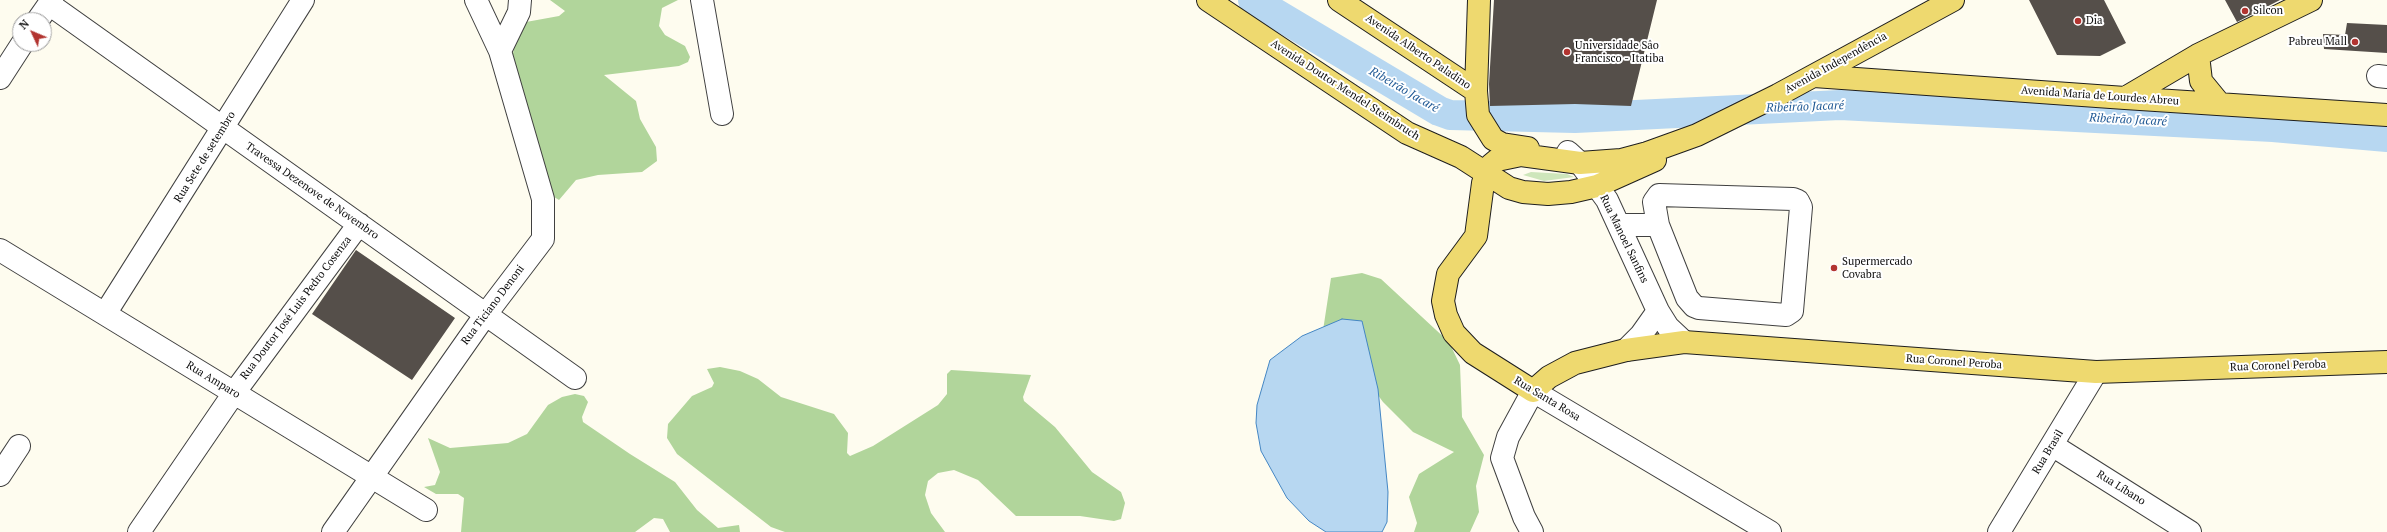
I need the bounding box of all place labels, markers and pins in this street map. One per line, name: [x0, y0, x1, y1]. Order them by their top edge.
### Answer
place label: Silcon: [2253, 4, 2283, 18]
marker: Silcon: [2240, 6, 2250, 16]
place label: Dia: [2086, 14, 2103, 28]
marker: Dia: [2073, 16, 2083, 26]
place label: Pabreu Mall: [2288, 35, 2347, 49]
marker: Pabreu Mall: [2350, 37, 2360, 47]
place label: Universidade Sâo Francisco - Itatiba: [1575, 39, 1664, 65]
marker: Universidade Sâo Francisco - Itatiba: [1562, 47, 1572, 57]
place label: Supermercado Covabra: [1842, 255, 1912, 281]
marker: Supermercado Covabra: [1829, 263, 1839, 273]

